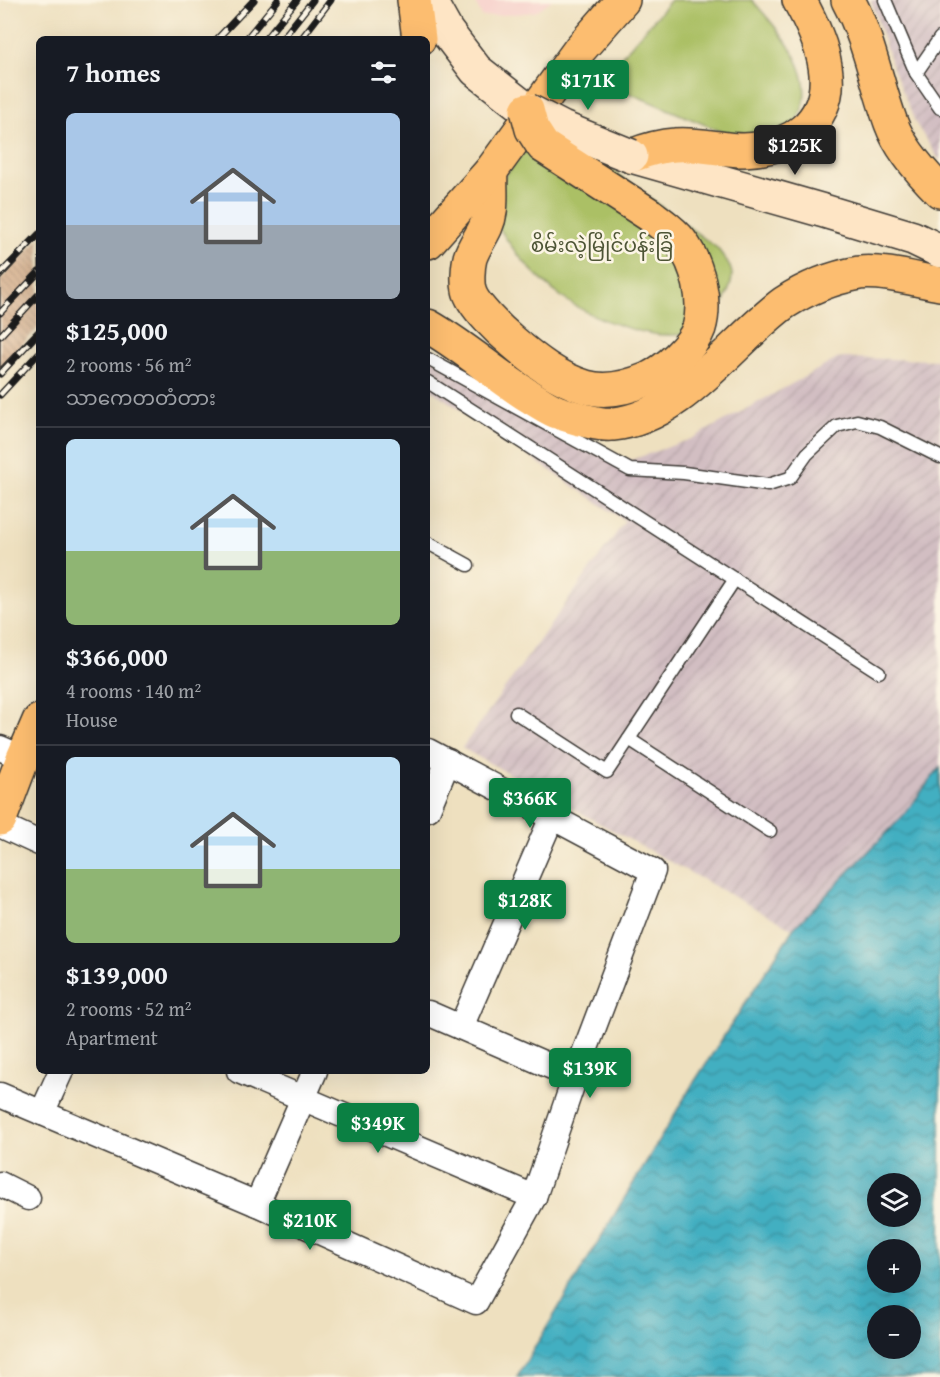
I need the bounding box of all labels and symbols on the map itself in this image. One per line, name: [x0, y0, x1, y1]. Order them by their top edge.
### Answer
pin: $171K: [546, 60, 630, 111]
pin: $125K: [753, 125, 837, 176]
park label: စိမ်းလဲ့မြိုင်ပန်းခြံ: [531, 230, 673, 261]
pin: $366K: [488, 778, 572, 829]
pin: $128K: [483, 880, 567, 931]
pin: $139K: [548, 1048, 632, 1099]
pin: $349K: [336, 1103, 420, 1154]
pin: $210K: [268, 1200, 352, 1251]

